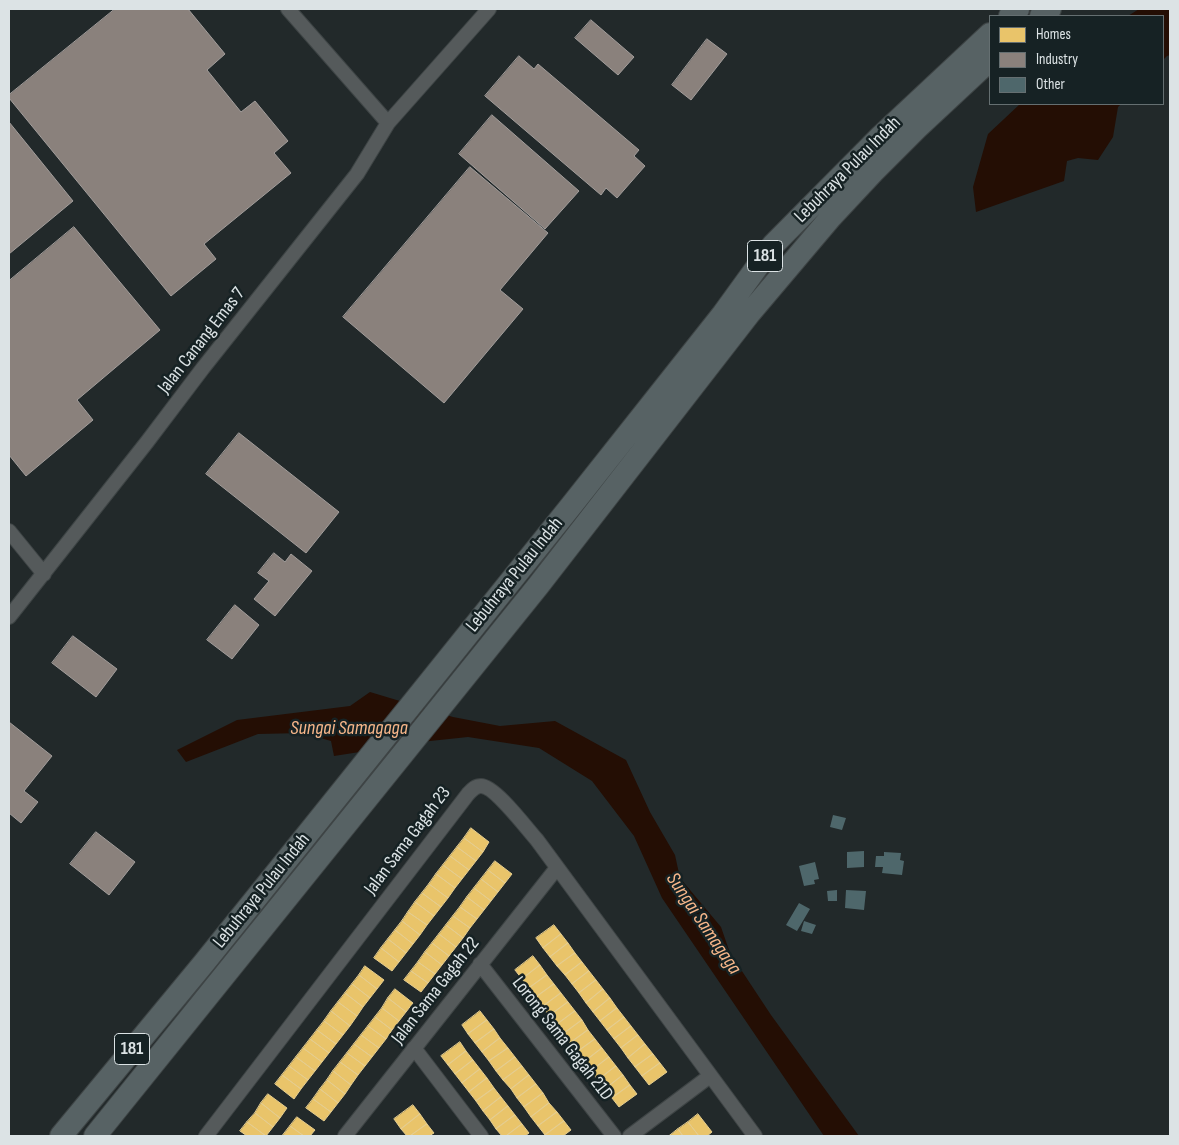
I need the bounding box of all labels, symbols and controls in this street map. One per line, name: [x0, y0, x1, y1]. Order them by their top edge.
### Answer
legend: [989, 15, 1164, 105]
text: Homes: [1036, 25, 1071, 44]
text: Industry: [1036, 50, 1078, 69]
text: Other: [1036, 75, 1065, 94]
street label: Lebuhraya Pulau Indah: [790, 112, 906, 228]
road number: 181: [748, 240, 782, 272]
street label: Jalan Canang Emas 7: [153, 283, 251, 399]
street label: Lebuhraya Pulau Indah: [462, 513, 568, 637]
water label: Sungai Samagaga: [290, 717, 408, 741]
street label: Jalan Sama Gagah 23: [360, 782, 456, 900]
street label: Lebuhraya Pulau Indah: [209, 829, 315, 953]
water label: Sungai Samagaga: [660, 869, 746, 979]
street label: Jalan Sama Gagah 22: [387, 933, 485, 1049]
street label: Lorong Sama Gagah 21D: [507, 972, 617, 1106]
road number: 181: [114, 1034, 150, 1064]

